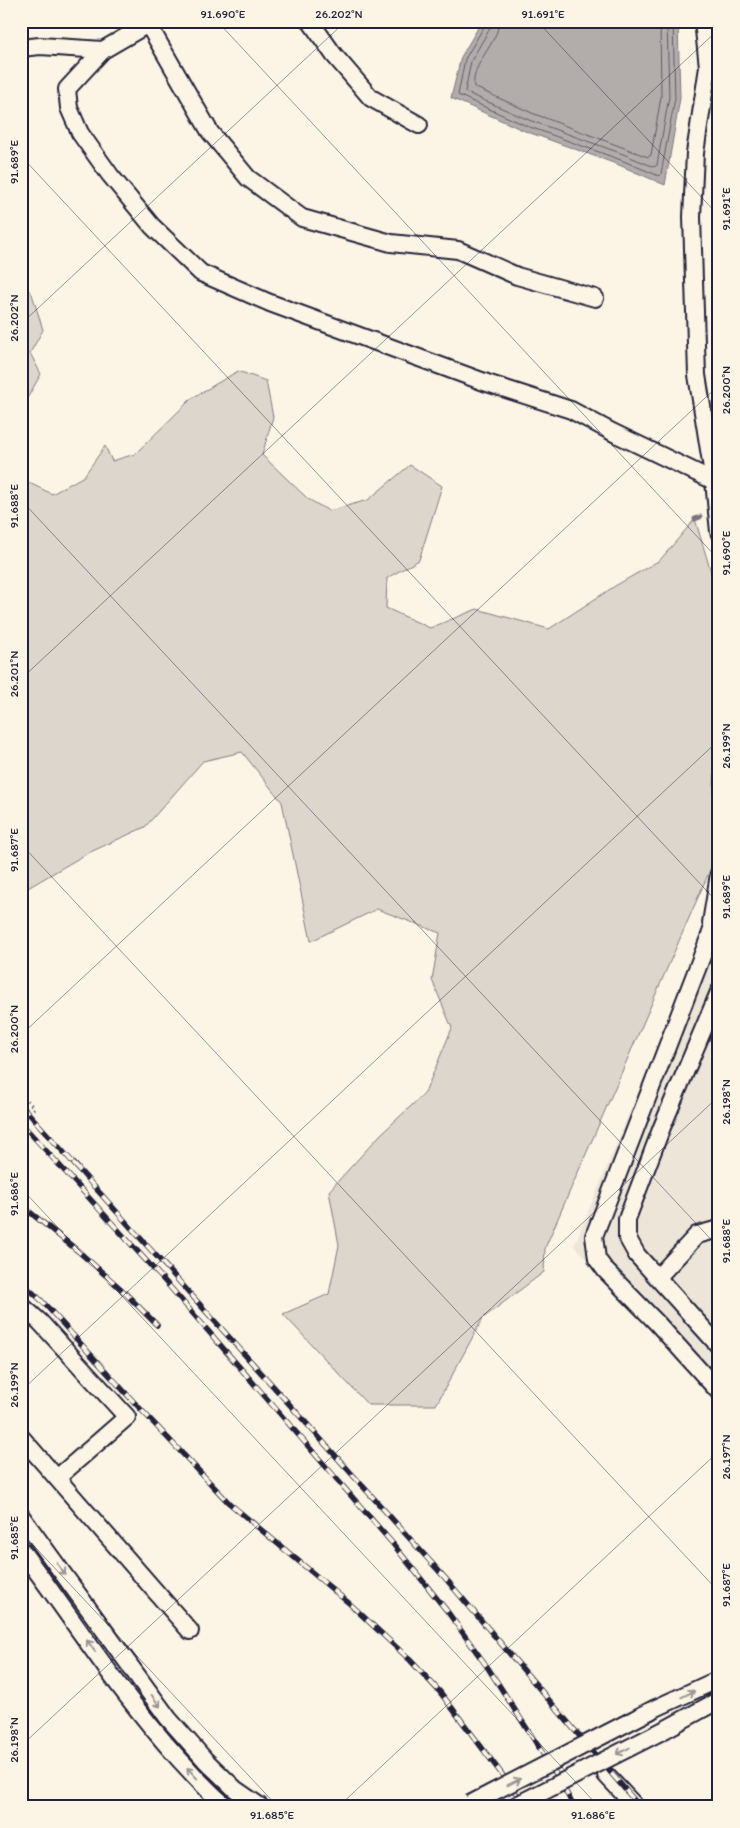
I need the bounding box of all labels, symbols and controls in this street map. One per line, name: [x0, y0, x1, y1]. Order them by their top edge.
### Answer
text: 91.690°E: [201, 7, 246, 21]
text: 26.202°N: [315, 7, 363, 21]
text: 91.691°E: [521, 7, 565, 21]
text: 91.689°E: [7, 140, 21, 184]
text: 91.691°E: [719, 187, 733, 231]
text: 26.202°N: [7, 294, 21, 342]
text: 26.200°N: [719, 366, 733, 414]
text: 91.688°E: [7, 483, 21, 528]
text: 91.690°E: [719, 530, 733, 575]
text: 26.201°N: [7, 651, 21, 697]
text: 26.199°N: [719, 723, 733, 769]
text: 91.687°E: [7, 828, 21, 872]
text: 91.689°E: [719, 875, 733, 919]
text: 26.200°N: [7, 1005, 21, 1053]
text: 26.198°N: [719, 1079, 733, 1125]
text: 91.686°E: [7, 1172, 21, 1216]
text: 91.688°E: [719, 1218, 733, 1263]
text: 26.199°N: [7, 1362, 21, 1408]
text: 26.197°N: [719, 1434, 733, 1480]
text: 91.685°E: [7, 1516, 21, 1560]
one-way arrow: [55, 1562, 66, 1576]
text: 91.687°E: [719, 1563, 733, 1607]
one-way arrow: [86, 1639, 96, 1653]
one-way arrow: [680, 1688, 695, 1698]
one-way arrow: [151, 1694, 161, 1708]
text: 26.198°N: [7, 1717, 21, 1763]
one-way arrow: [616, 1747, 631, 1756]
one-way arrow: [186, 1767, 198, 1779]
one-way arrow: [506, 1777, 521, 1787]
text: 91.685°E: [250, 1808, 294, 1822]
text: 91.686°E: [571, 1808, 615, 1822]

